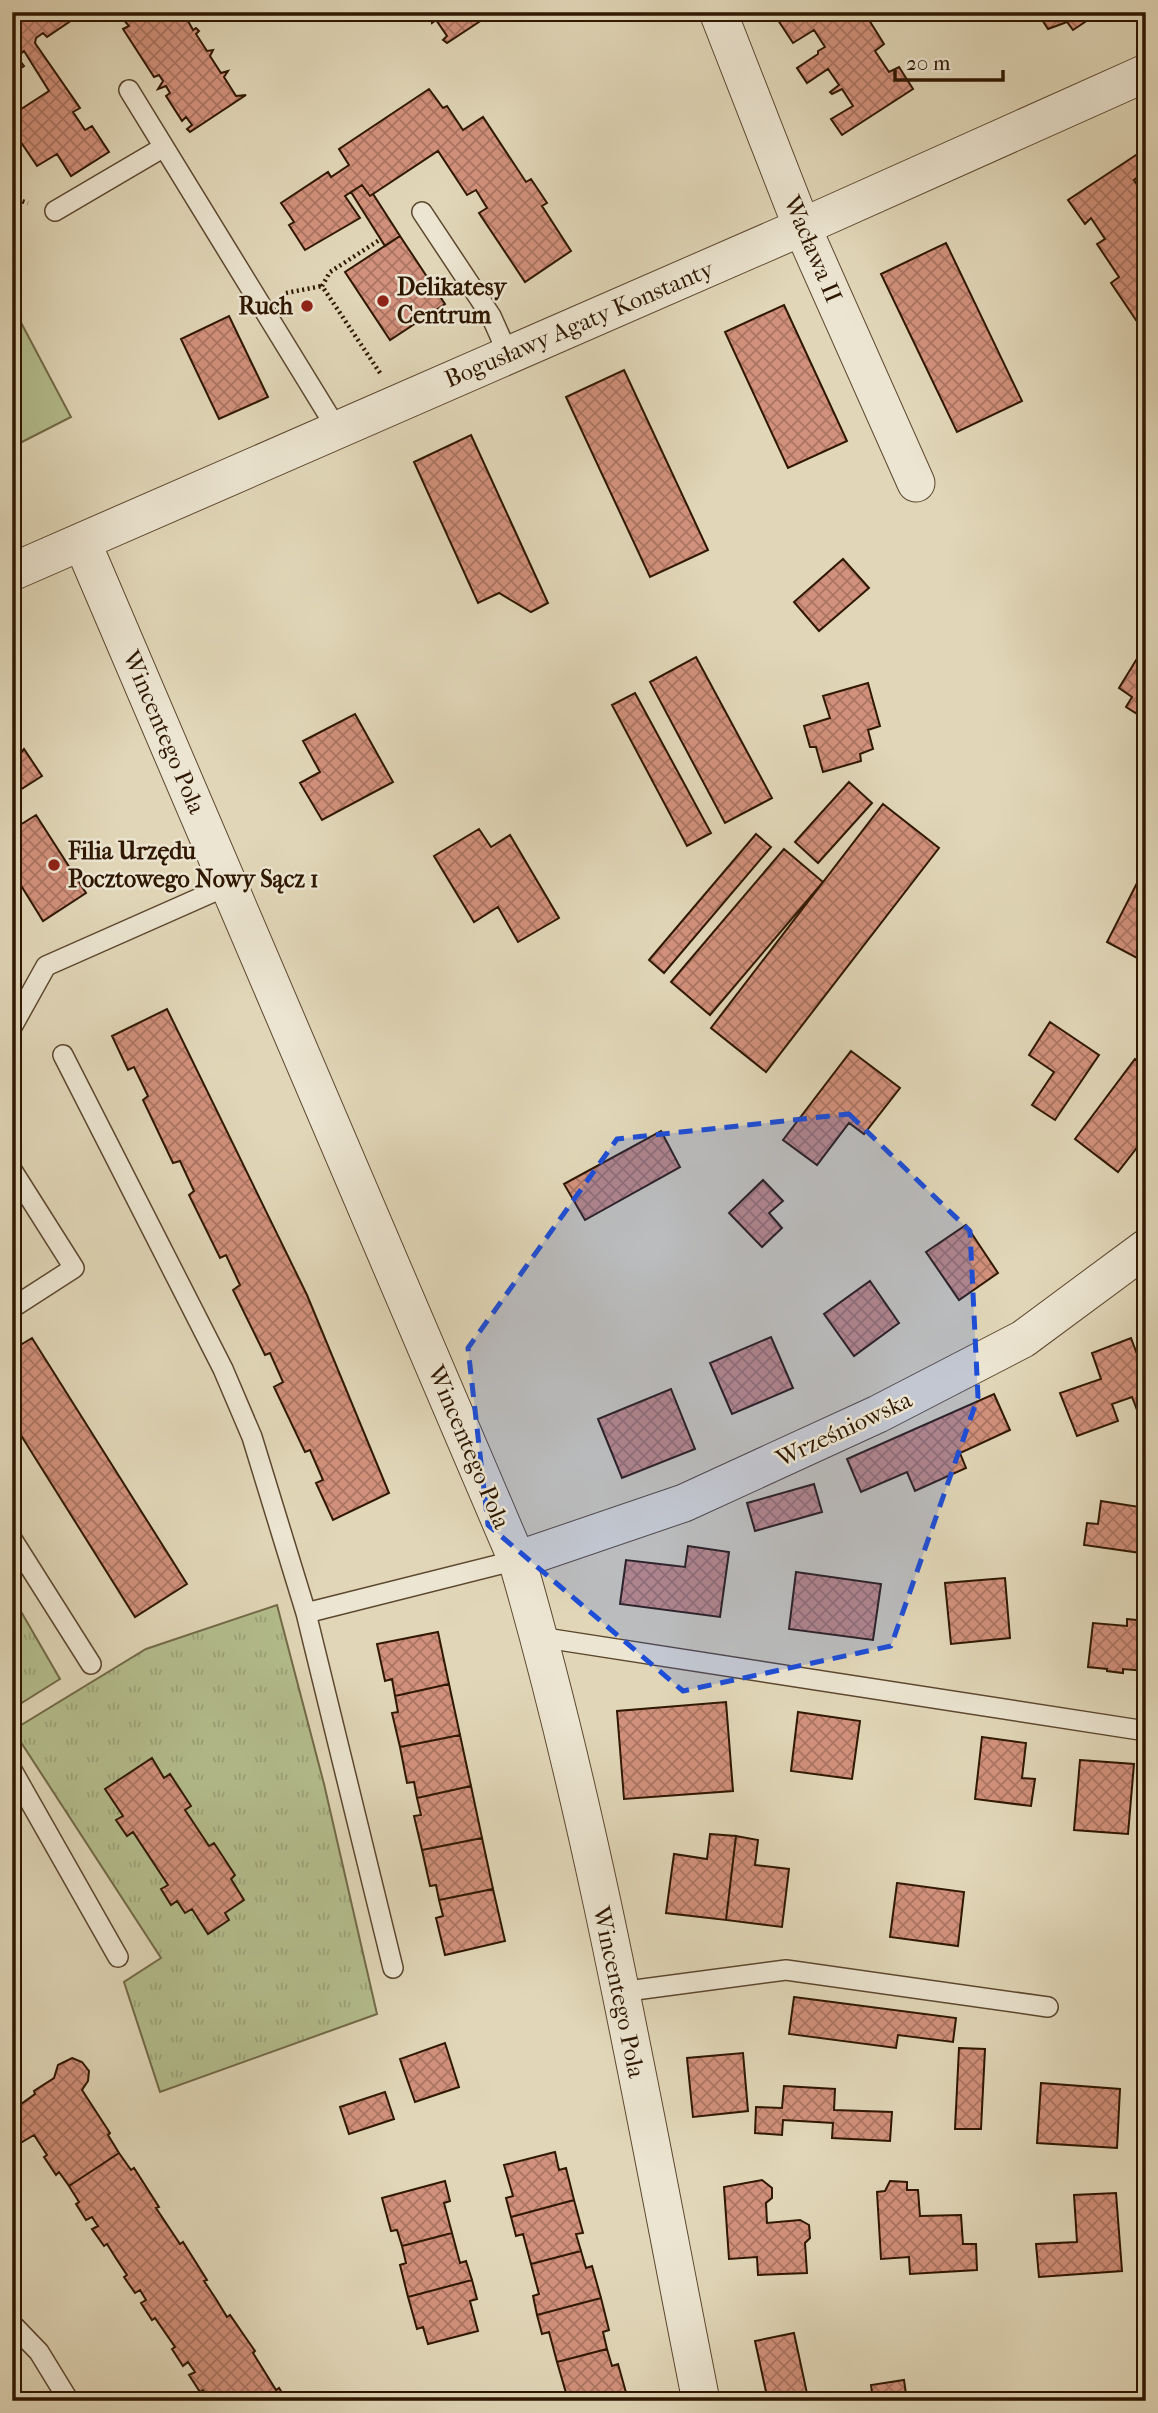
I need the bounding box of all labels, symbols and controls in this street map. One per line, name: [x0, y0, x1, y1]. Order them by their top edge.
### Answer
scale bar: [895, 38, 1004, 82]
text: 20 m: [906, 51, 951, 75]
street label: Wacława II: [778, 190, 848, 307]
street label: Bogusławy Agaty Konstanty: [441, 254, 719, 393]
place label: Delikatesy Centrum: [397, 273, 507, 329]
place label: Ruch: [239, 292, 294, 320]
marker: Delikatesy Centrum: [375, 293, 391, 309]
marker: Ruch: [299, 298, 315, 314]
street label: Wincentego Pola: [117, 645, 211, 819]
place label: Filia Urzędu Pocztowego Nowy Sącz 1: [67, 837, 319, 894]
marker: Filia Urzędu Pocztowego Nowy Sącz 1: [46, 857, 62, 873]
street label: Wincentego Pola: [422, 1360, 516, 1534]
street label: Wrześniowska: [771, 1385, 917, 1473]
street label: Wincentego Pola: [587, 1903, 651, 2081]

